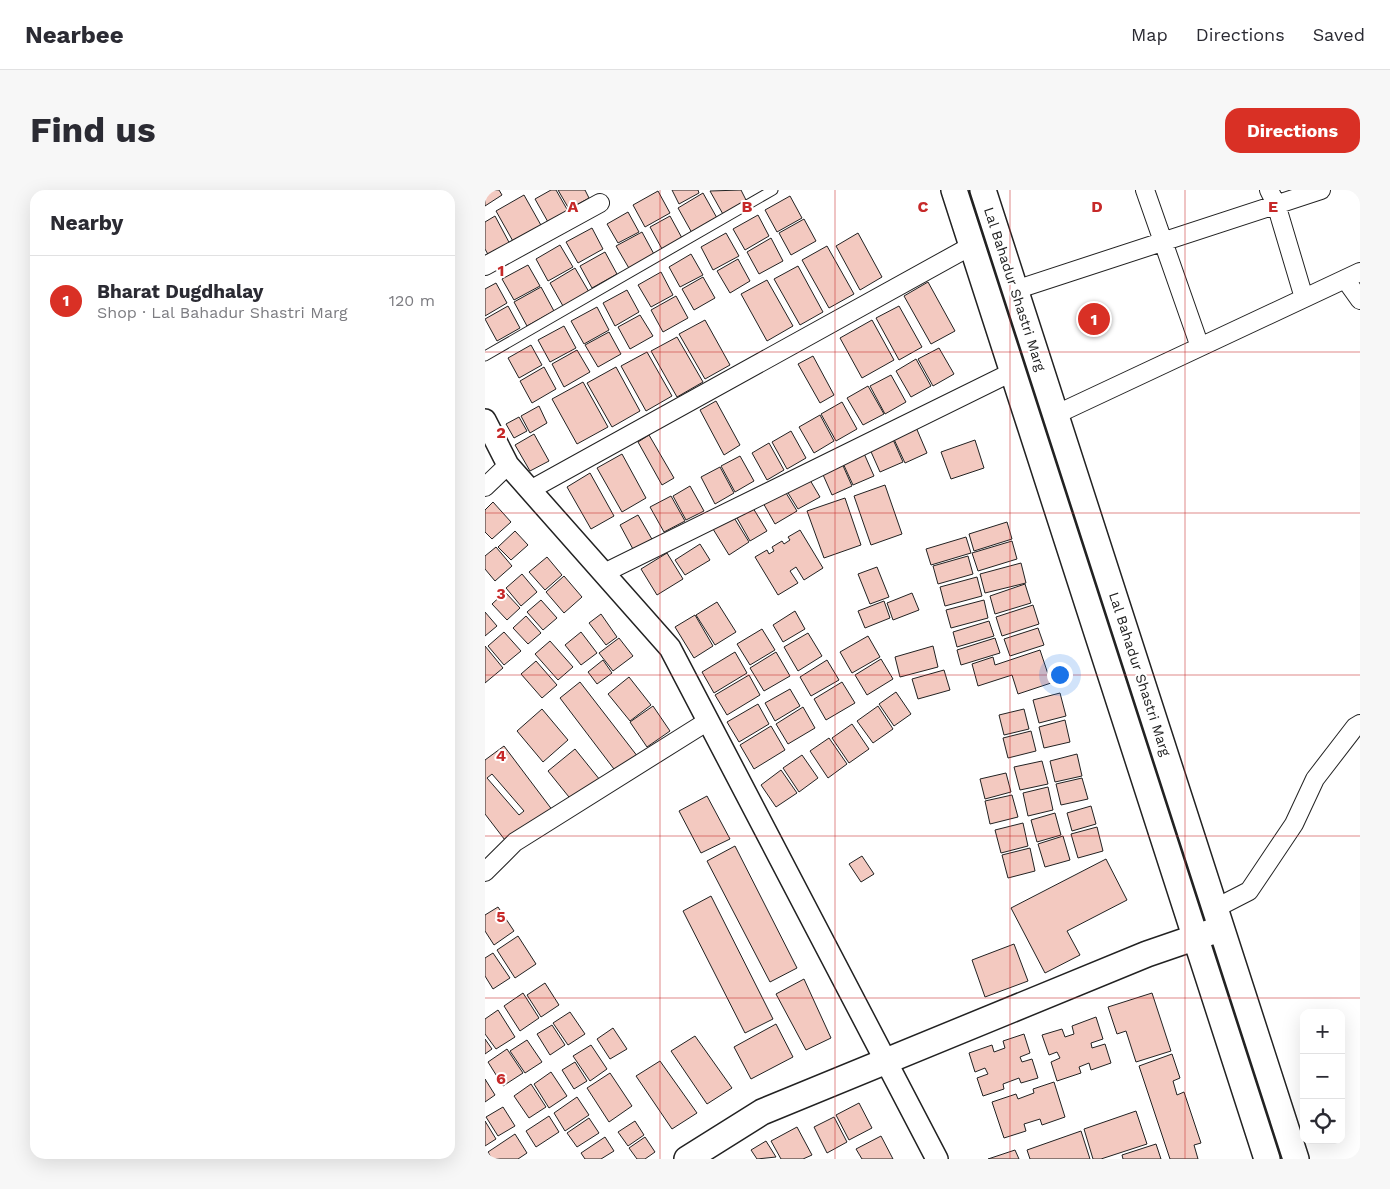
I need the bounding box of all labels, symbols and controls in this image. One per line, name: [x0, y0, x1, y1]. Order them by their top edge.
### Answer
text: Nearbee: [25, 21, 124, 49]
text: Map: [1131, 24, 1168, 45]
text: Directions: [1196, 24, 1285, 45]
text: Saved: [1313, 24, 1365, 45]
button: Directions: [1225, 108, 1360, 153]
text: Find us: [30, 109, 156, 151]
text: A: [568, 197, 579, 216]
text: B: [742, 197, 753, 216]
text: C: [918, 197, 929, 216]
text: D: [1091, 197, 1103, 216]
text: E: [1268, 197, 1278, 216]
street label: Lal Bahadur Shastri Marg: [981, 205, 1049, 374]
text: Nearby: [50, 210, 123, 235]
text: 1: [498, 261, 504, 280]
text: Bharat Dugdhalay: [97, 280, 263, 303]
text: 1: [63, 291, 69, 310]
text: 120 m: [389, 291, 435, 310]
pin: 1: [1078, 300, 1110, 338]
text: Shop · Lal Bahadur Shastri Marg: [97, 303, 348, 322]
text: 2: [496, 423, 506, 442]
text: 3: [496, 584, 506, 603]
street label: Lal Bahadur Shastri Marg: [1106, 590, 1174, 759]
your location: [1047, 662, 1073, 688]
text: 4: [496, 746, 506, 765]
text: 5: [496, 907, 506, 926]
map controls: [1300, 1009, 1345, 1144]
button: +: [1300, 1009, 1345, 1054]
button: −: [1300, 1054, 1345, 1099]
text: 6: [496, 1069, 506, 1088]
button: locate: [1300, 1099, 1345, 1144]

